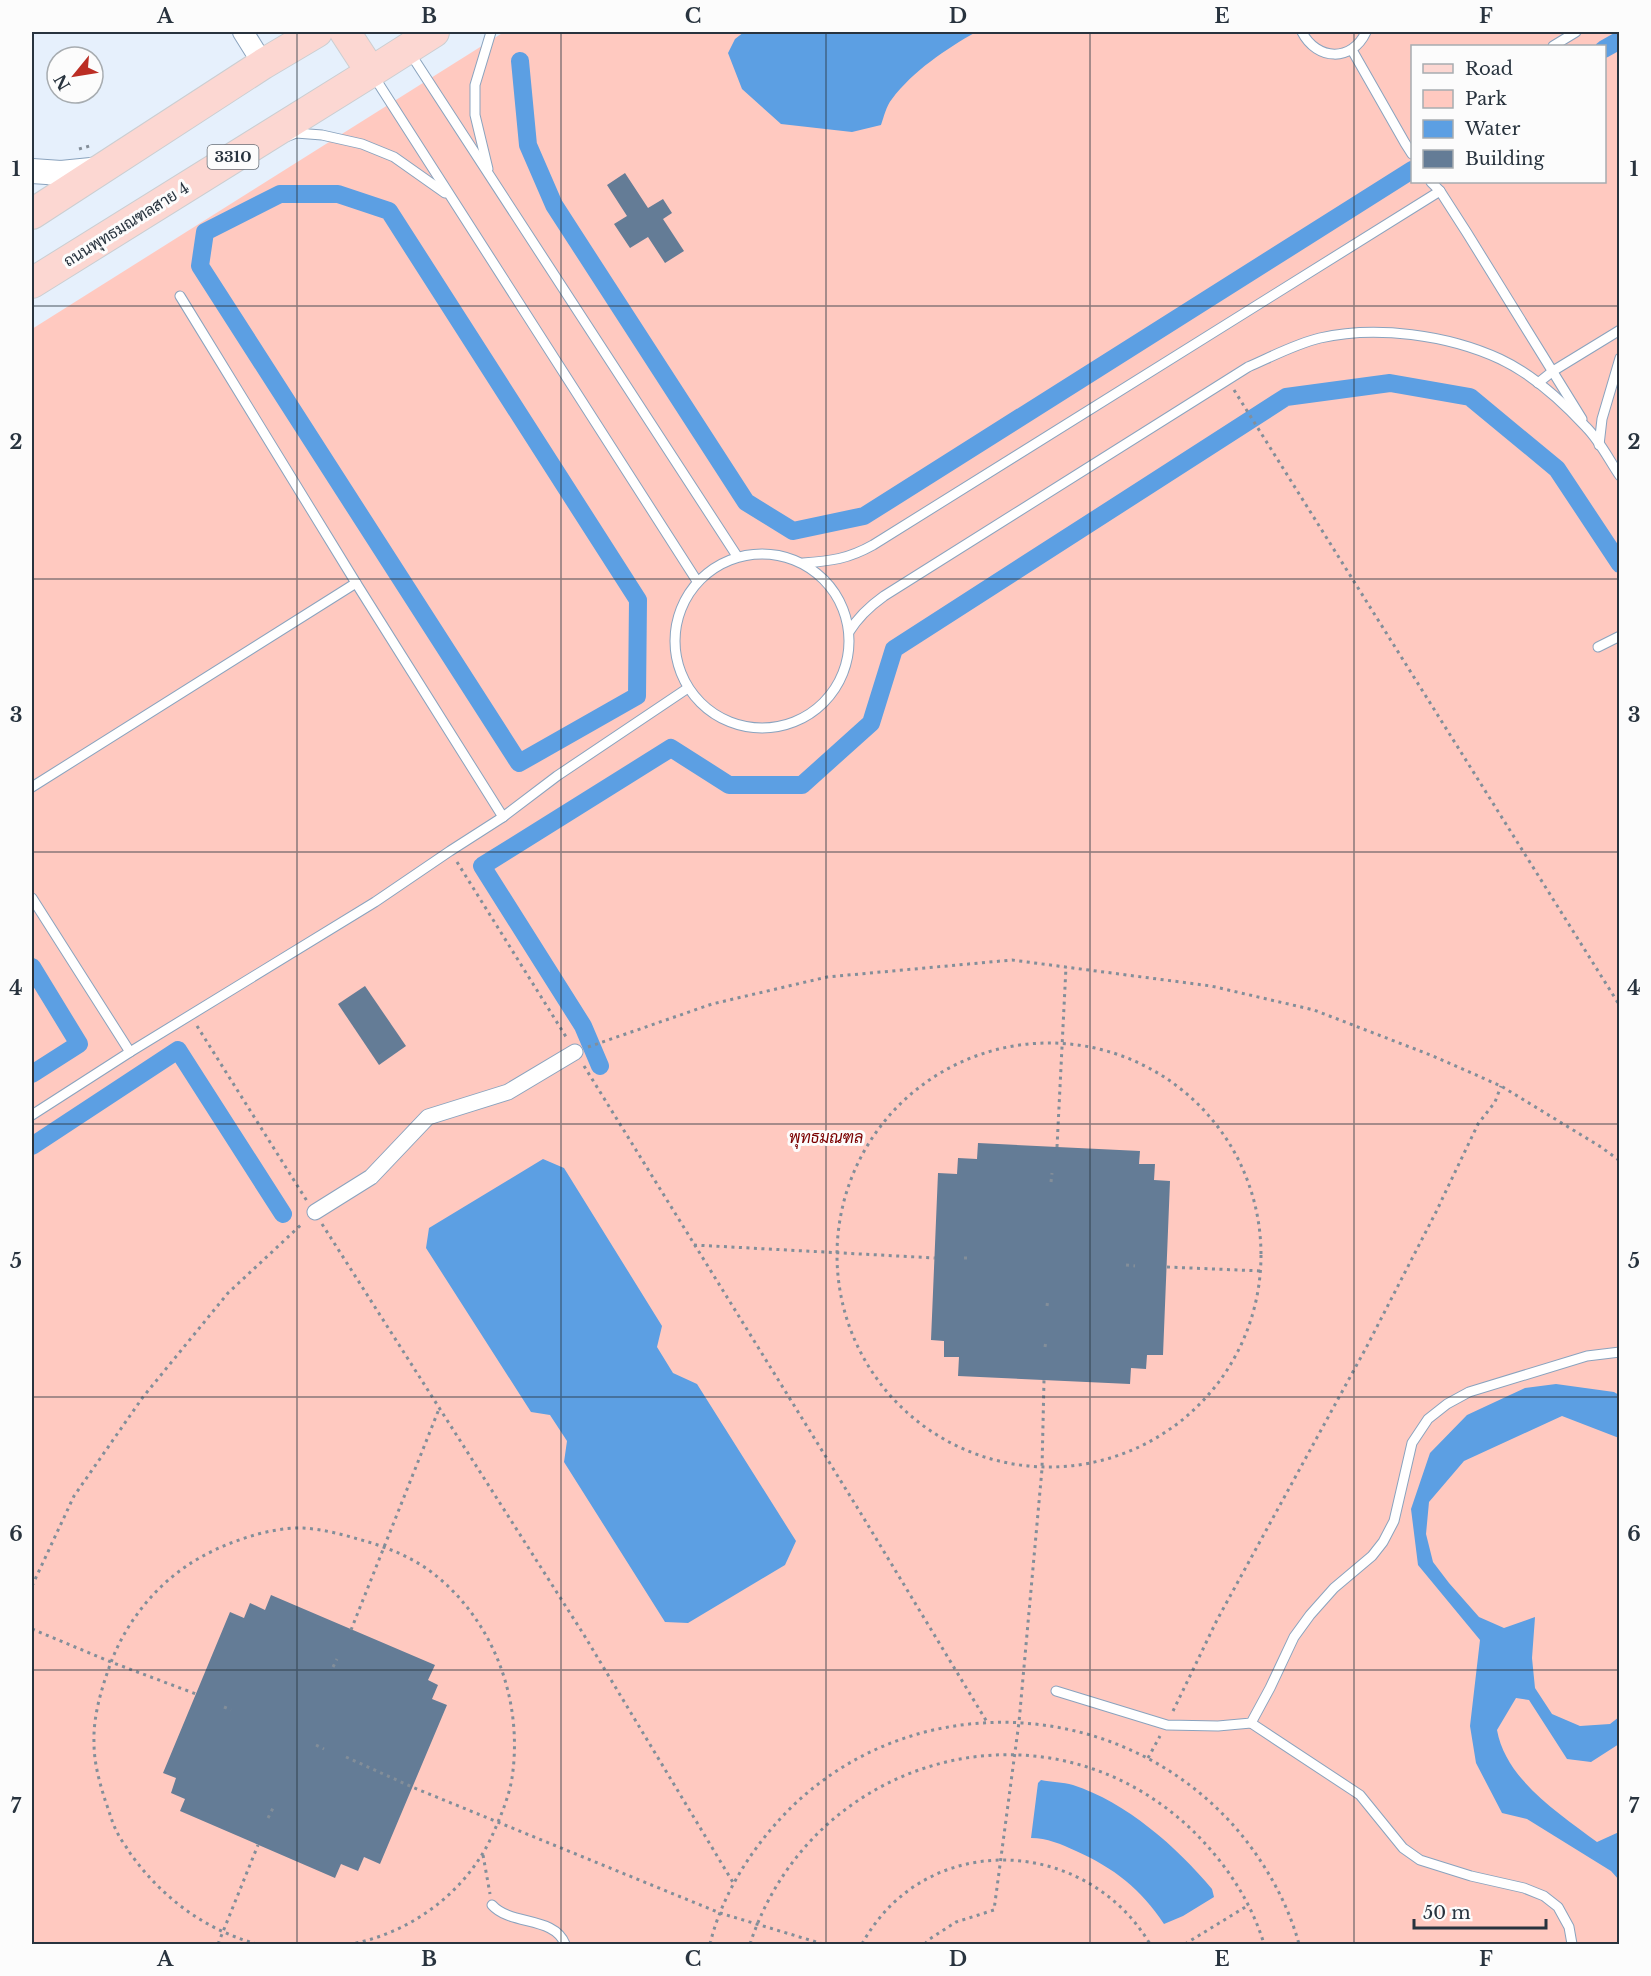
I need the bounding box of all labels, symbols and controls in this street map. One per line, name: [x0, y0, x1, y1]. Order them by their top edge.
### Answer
text: A: [156, 4, 174, 28]
text: B: [421, 4, 437, 28]
text: C: [685, 4, 701, 28]
text: D: [949, 4, 967, 28]
text: E: [1214, 4, 1230, 28]
text: F: [1479, 4, 1493, 28]
north arrow: [45, 45, 105, 105]
legend: [1411, 45, 1606, 183]
text: Road: [1465, 58, 1513, 80]
text: N: [50, 71, 74, 94]
text: Park: [1465, 88, 1507, 110]
text: Water: [1464, 118, 1521, 140]
road number: 3310: [208, 145, 258, 169]
text: Building: [1465, 148, 1544, 170]
text: 1: [12, 157, 21, 181]
text: 1: [1630, 157, 1639, 181]
street label: ถนนพุทธมณฑลสาย 4: [60, 177, 194, 272]
text: 2: [9, 430, 23, 454]
text: 2: [1627, 430, 1641, 454]
text: 3: [10, 703, 22, 727]
text: 3: [1628, 703, 1640, 727]
text: 4: [9, 976, 23, 1000]
text: 4: [1627, 976, 1641, 1000]
park label: พุทธมณฑล: [789, 1127, 863, 1149]
text: 5: [10, 1249, 22, 1273]
text: 5: [1628, 1249, 1640, 1273]
text: 6: [9, 1522, 23, 1546]
text: 6: [1627, 1522, 1641, 1546]
text: 7: [11, 1794, 22, 1818]
text: 7: [1629, 1794, 1640, 1818]
scale bar: [1414, 1892, 1546, 1930]
text: 50 m: [1423, 1902, 1471, 1924]
text: A: [156, 1947, 174, 1971]
text: B: [421, 1947, 437, 1971]
text: C: [685, 1947, 701, 1971]
text: D: [949, 1947, 967, 1971]
text: E: [1214, 1947, 1230, 1971]
text: F: [1479, 1947, 1493, 1971]

